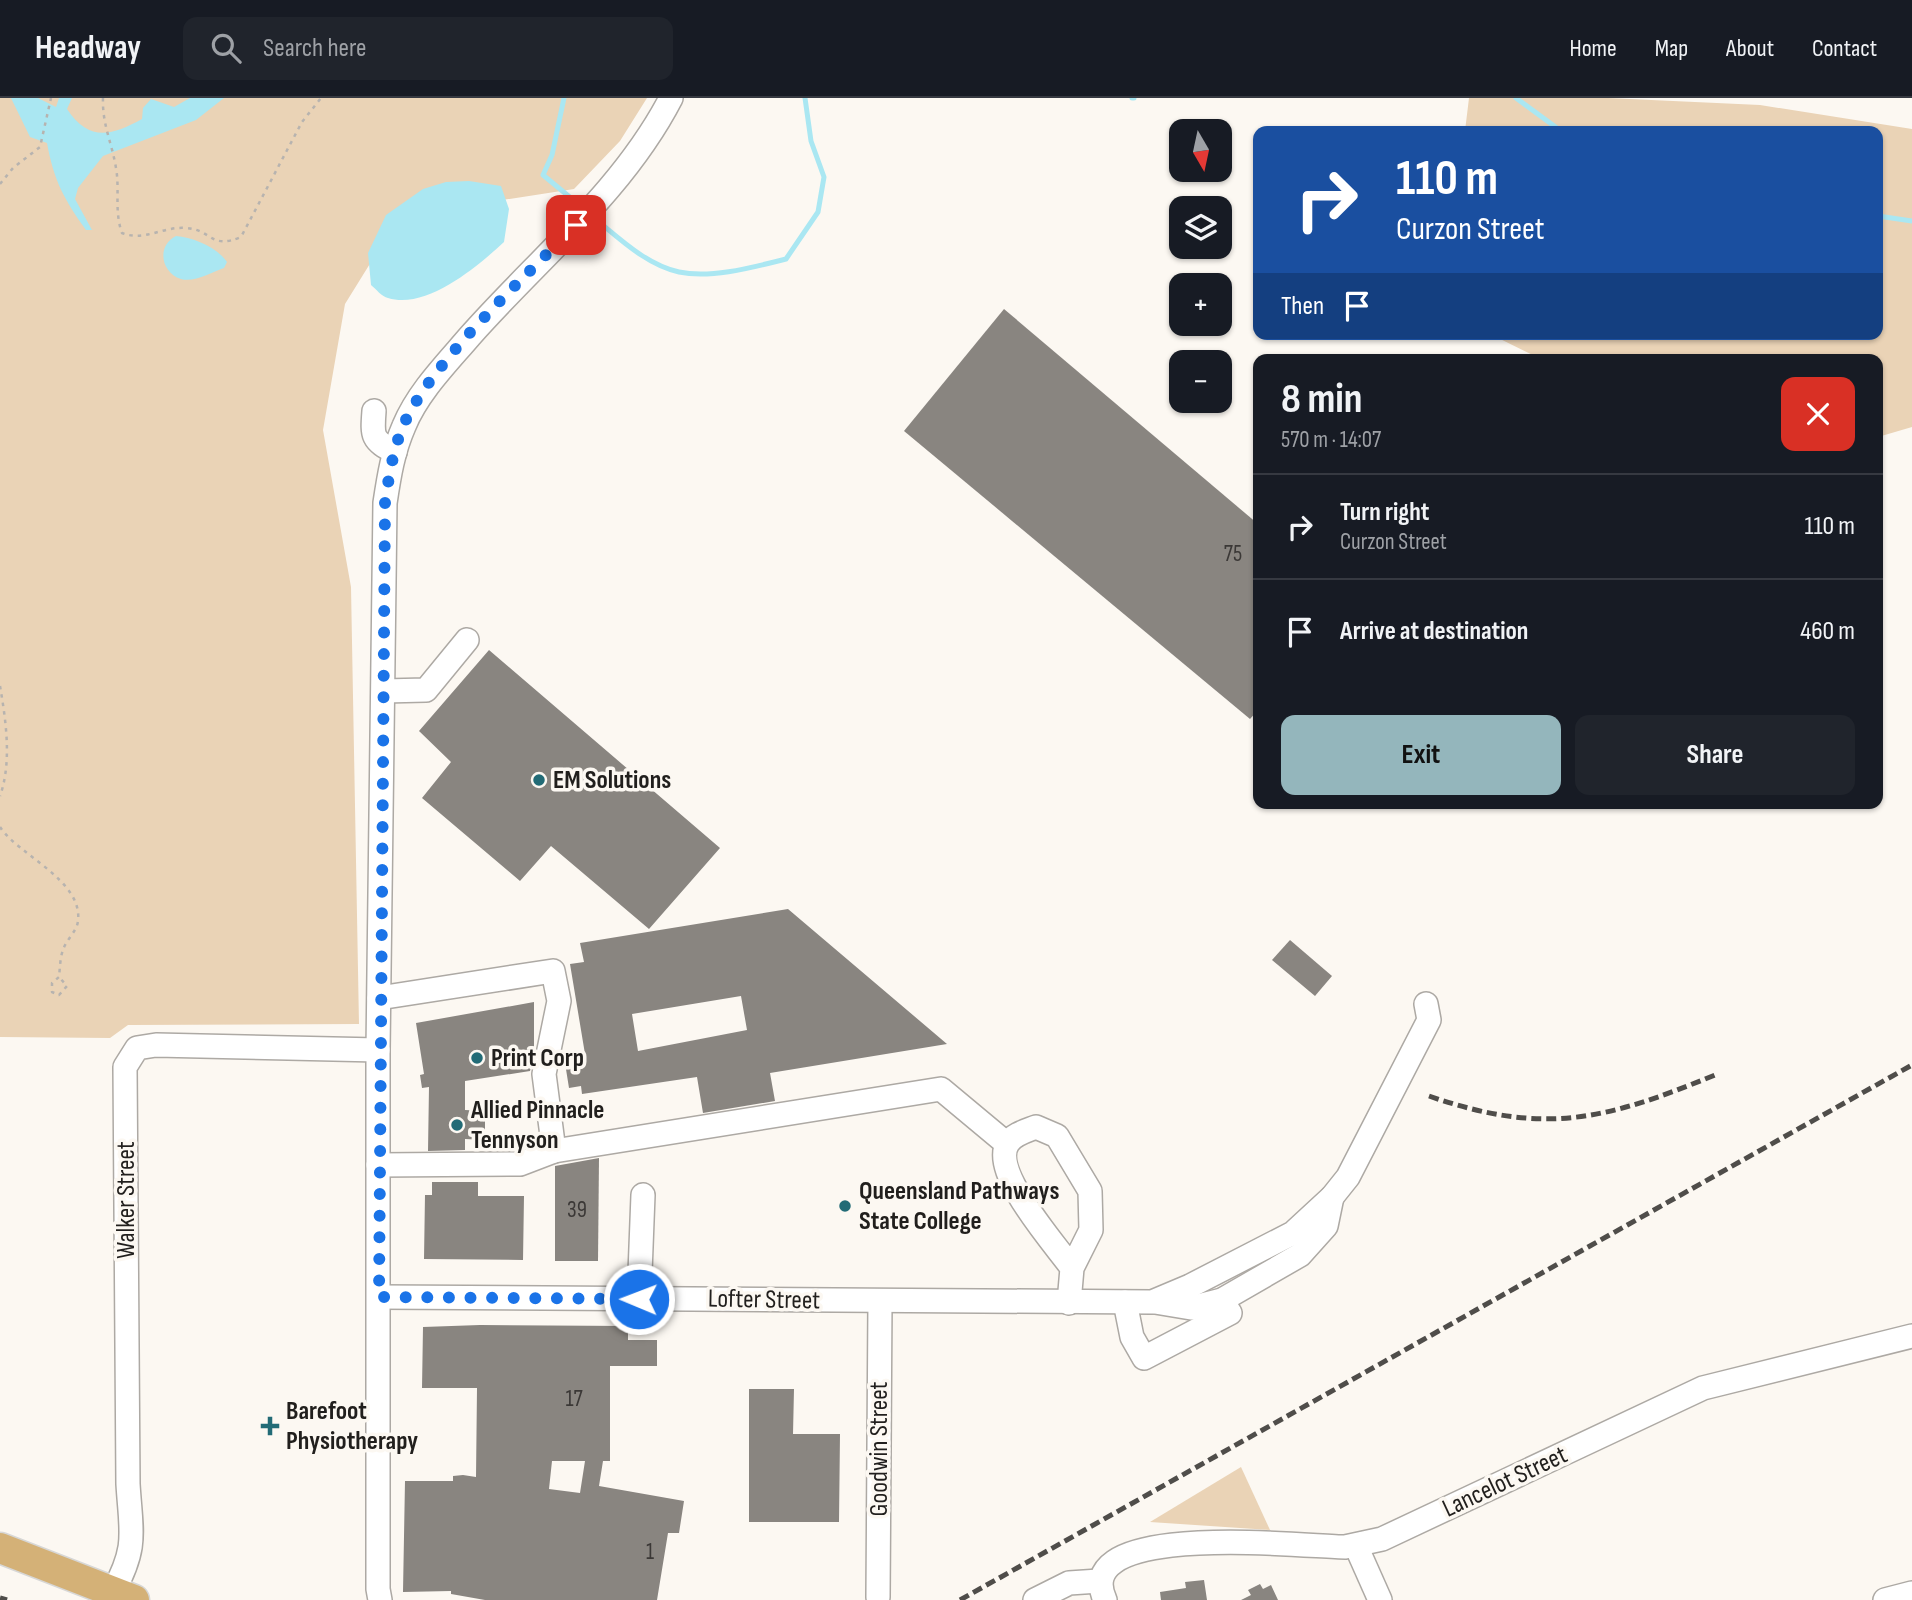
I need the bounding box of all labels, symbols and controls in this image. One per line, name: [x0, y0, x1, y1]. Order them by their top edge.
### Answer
search box: [183, 17, 673, 80]
text: Headway: [35, 28, 141, 68]
icon: search: [207, 29, 245, 67]
text: Search here: [263, 33, 366, 64]
text: Home: [1569, 34, 1617, 63]
text: Map: [1655, 34, 1688, 63]
text: About: [1726, 34, 1774, 63]
text: Contact: [1812, 34, 1877, 63]
north arrow: [1169, 119, 1232, 182]
map controls: [1169, 119, 1232, 413]
text: 110 m: [1396, 150, 1498, 209]
icon: right: [1281, 154, 1372, 245]
pin: [546, 195, 606, 255]
button: layers: [1169, 196, 1232, 259]
icon: arrive: [557, 206, 595, 244]
text: Curzon Street: [1396, 210, 1545, 249]
button: +: [1169, 273, 1232, 336]
icon: arrive: [1338, 287, 1376, 325]
text: Then: [1281, 291, 1324, 322]
button: −: [1169, 350, 1232, 413]
text: 8 min: [1281, 374, 1362, 425]
button: close: [1781, 377, 1855, 451]
text: 570 m · 14:07: [1281, 426, 1381, 454]
text: Turn right: [1340, 497, 1429, 528]
icon: right: [1281, 508, 1319, 546]
text: 110 m: [1804, 511, 1855, 542]
text: Curzon Street: [1340, 528, 1447, 556]
house number: 75: [1224, 540, 1242, 568]
icon: arrive: [1281, 613, 1319, 651]
text: Arrive at destination: [1340, 616, 1528, 647]
text: 460 m: [1800, 616, 1855, 647]
button: Exit: [1281, 715, 1561, 795]
button: Share: [1575, 715, 1855, 795]
place label: EM Solutions: [553, 765, 671, 796]
marker: EM Solutions: [531, 772, 547, 788]
place label: Print Corp: [491, 1043, 584, 1074]
marker: Print Corp: [469, 1050, 485, 1066]
place label: Allied Pinnacle Tennyson: [470, 1095, 604, 1156]
marker: Allied Pinnacle Tennyson: [449, 1117, 465, 1133]
street label: Walker Street: [111, 1141, 142, 1259]
place label: Queensland Pathways State College: [859, 1176, 1059, 1237]
house number: 39: [567, 1196, 587, 1224]
marker: Queensland Pathways State College: [837, 1198, 853, 1214]
position arrow: [602, 1262, 676, 1336]
street label: Lofter Street: [708, 1284, 820, 1316]
street label: Goodwin Street: [864, 1381, 895, 1517]
house number: 17: [565, 1385, 583, 1413]
place label: Barefoot Physiotherapy: [286, 1396, 418, 1457]
marker: Barefoot Physiotherapy: [260, 1416, 280, 1436]
street label: Lancelot Street: [1438, 1440, 1572, 1524]
house number: 1: [646, 1538, 654, 1566]

